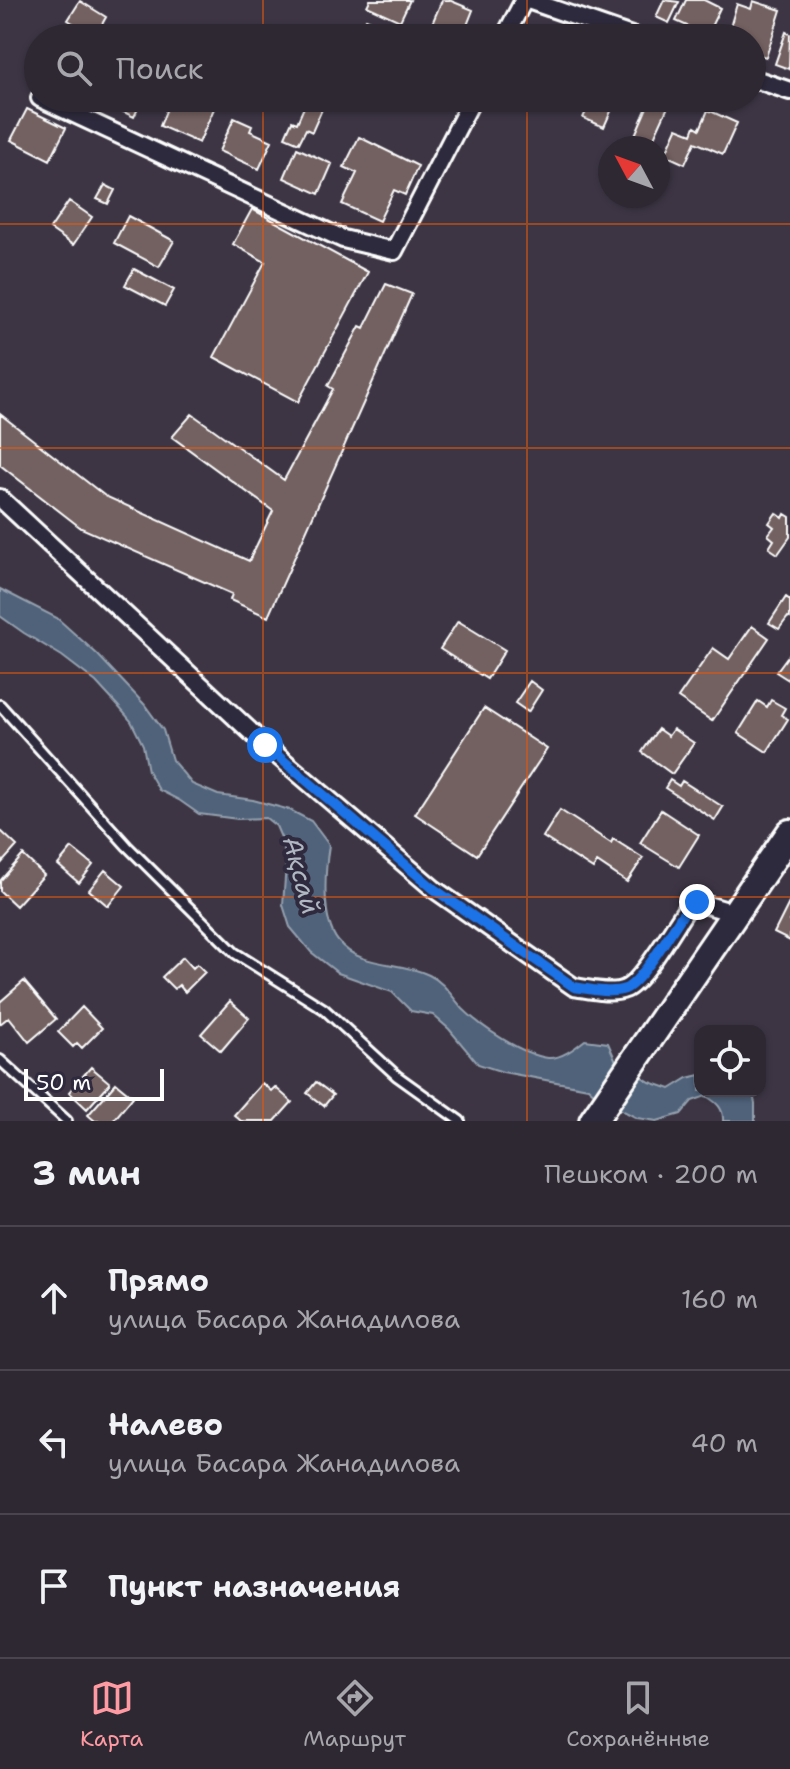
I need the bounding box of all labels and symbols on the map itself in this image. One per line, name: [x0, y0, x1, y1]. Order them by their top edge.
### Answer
north arrow: [598, 136, 670, 208]
route start: [247, 727, 283, 763]
water label: Ақсай: [275, 832, 329, 918]
route end: [679, 884, 715, 920]
scale bar: [24, 1065, 164, 1101]

